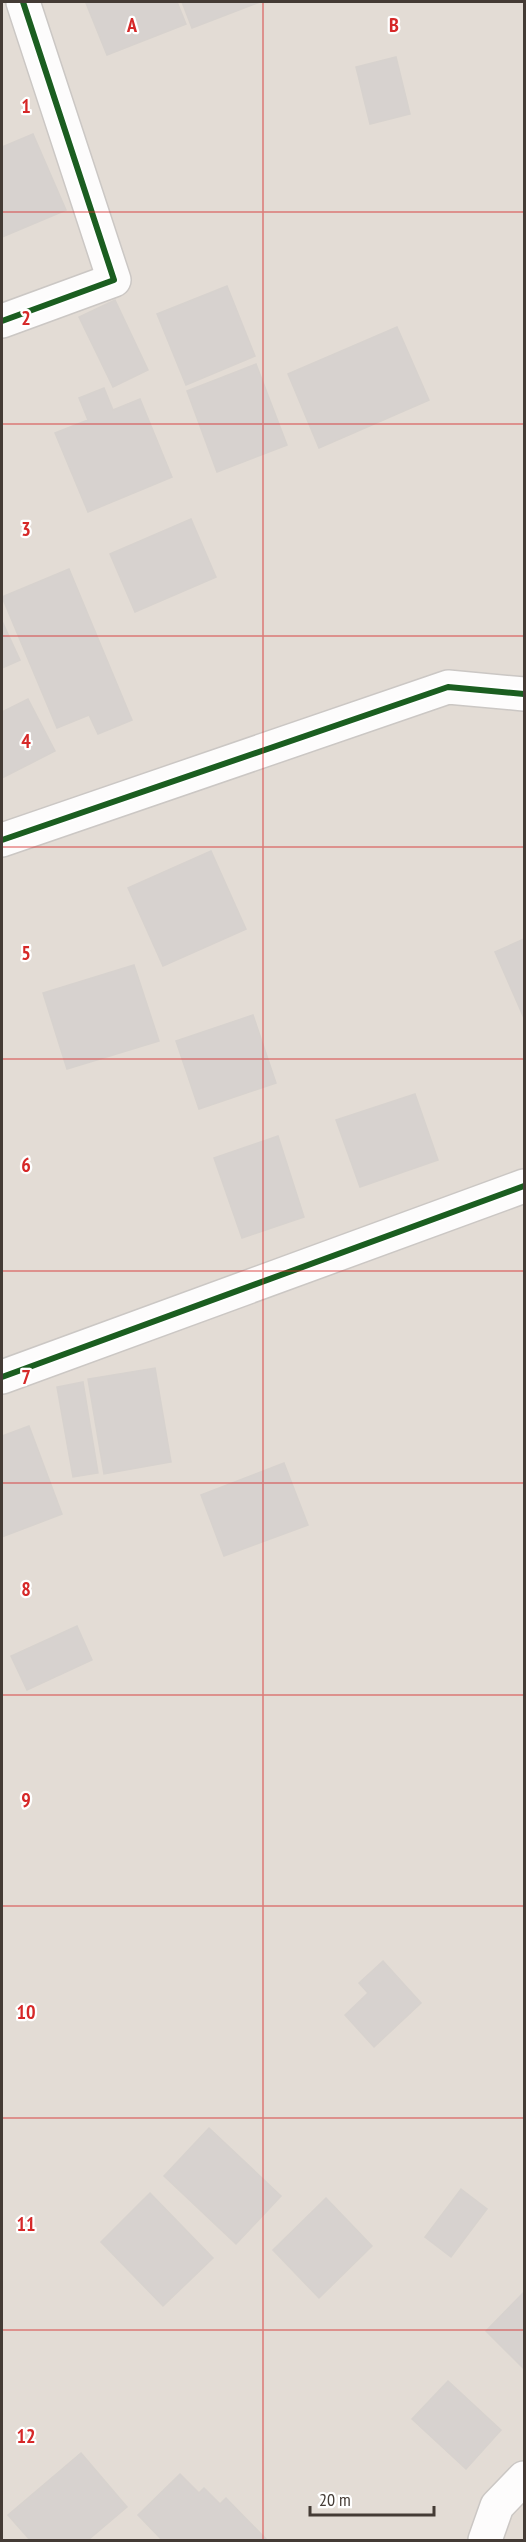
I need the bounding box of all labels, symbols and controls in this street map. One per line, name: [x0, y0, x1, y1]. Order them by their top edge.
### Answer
text: A: [126, 12, 138, 38]
text: B: [389, 12, 399, 38]
text: 1: [21, 93, 31, 119]
text: 2: [21, 305, 31, 331]
text: 3: [21, 516, 31, 542]
text: 4: [21, 728, 31, 754]
text: 5: [21, 940, 31, 966]
text: 6: [21, 1152, 31, 1178]
text: 7: [21, 1364, 31, 1390]
text: 8: [21, 1576, 31, 1602]
text: 9: [21, 1787, 31, 1813]
text: 10: [16, 1999, 36, 2025]
text: 11: [16, 2211, 36, 2237]
text: 12: [16, 2423, 36, 2449]
scale bar: [310, 2479, 434, 2517]
text: 20 m: [319, 2488, 351, 2511]

